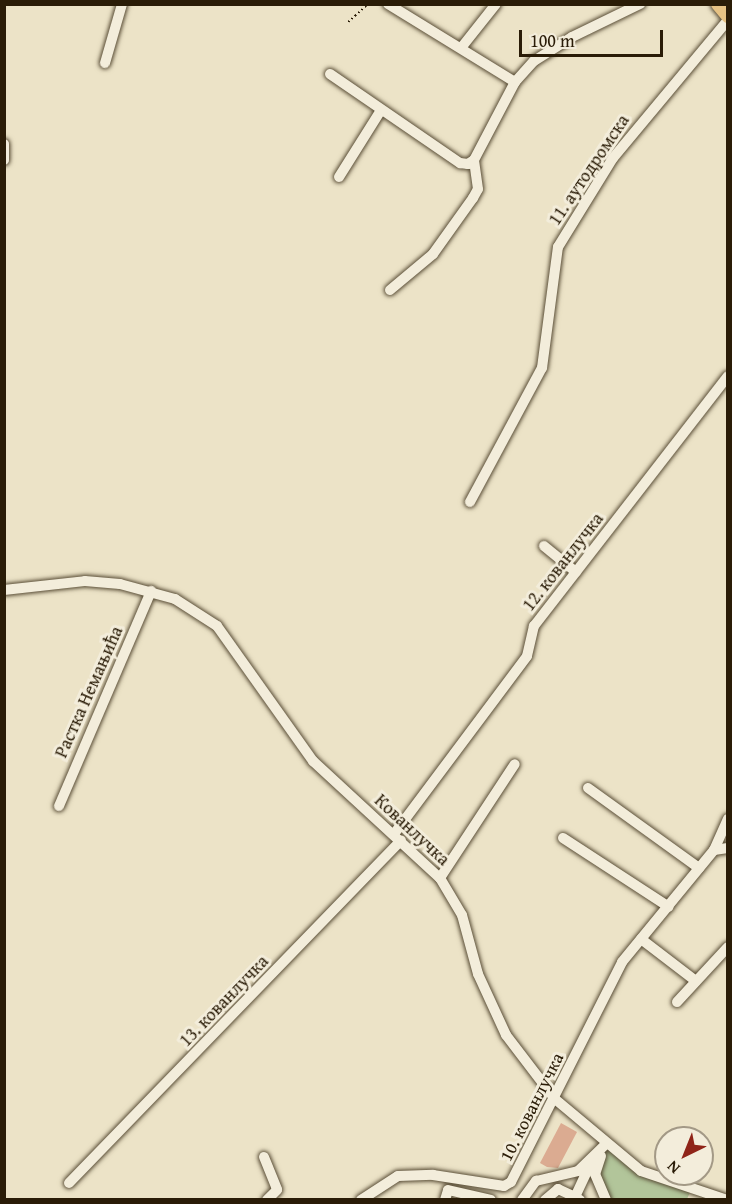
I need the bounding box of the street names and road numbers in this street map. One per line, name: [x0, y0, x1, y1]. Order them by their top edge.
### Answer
street label: 11. аутодромска: [544, 111, 634, 229]
street label: 12. кованлучка: [518, 509, 608, 615]
street label: Растка Немањића: [50, 623, 128, 761]
street label: Кованлучка: [370, 790, 454, 870]
street label: 13. кованлучка: [175, 951, 273, 1051]
street label: 10. кованлучка: [495, 1049, 569, 1165]

